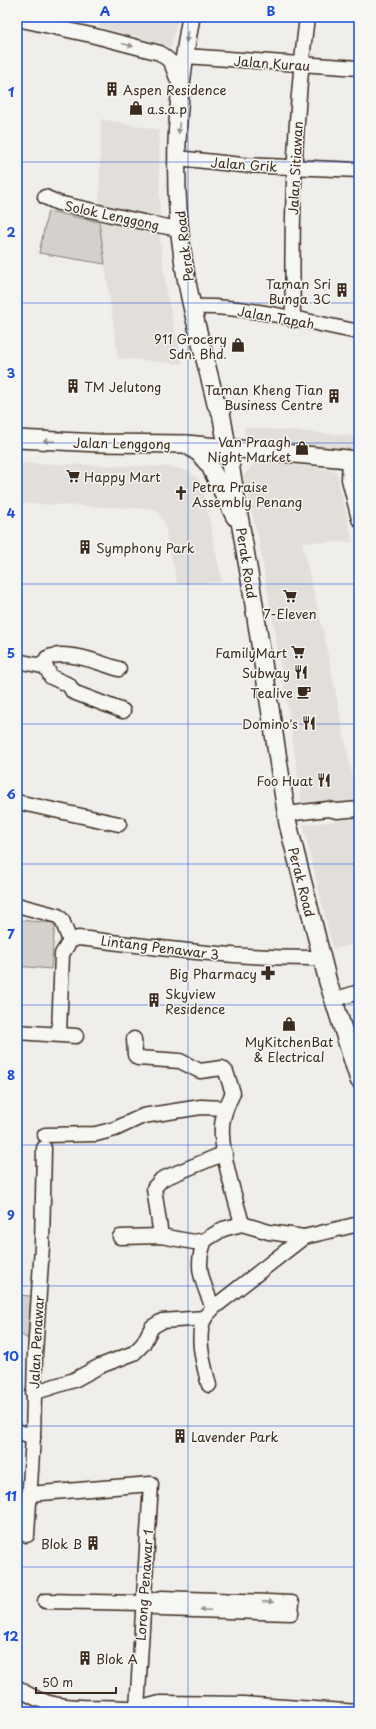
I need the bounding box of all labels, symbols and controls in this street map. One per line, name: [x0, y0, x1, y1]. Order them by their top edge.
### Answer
text: A: [100, 1, 110, 20]
text: B: [267, 1, 276, 20]
one-way arrow: [184, 30, 190, 43]
one-way arrow: [123, 42, 135, 48]
street label: Jalan Kurau: [233, 51, 311, 75]
place label: Aspen Residence: [123, 80, 227, 99]
building icon: Aspen Residence: [104, 81, 120, 97]
text: 1: [8, 82, 14, 101]
place label: a.s.a.p: [147, 99, 187, 118]
shop icon: a.s.a.p: [128, 100, 144, 116]
street label: Jalan Sitiawan: [283, 121, 307, 215]
one-way arrow: [175, 122, 182, 134]
street label: Jalan Grik: [210, 152, 278, 176]
street label: Solok Lenggong: [63, 196, 161, 234]
street label: Perak Road: [170, 209, 198, 283]
text: 2: [6, 222, 16, 241]
place label: Taman Sri Bunga 3C: [266, 274, 331, 308]
building icon: Taman Sri Bunga 3C: [334, 282, 350, 298]
street label: Jalan Tapah: [236, 301, 316, 333]
place label: 911 Grocery Sdn. Bhd.: [154, 329, 227, 363]
shop icon: 911 Grocery Sdn. Bhd.: [230, 337, 246, 353]
text: 3: [7, 363, 16, 382]
place label: TM Jelutong: [84, 377, 162, 396]
building icon: TM Jelutong: [65, 378, 81, 394]
place label: Taman Kheng Tian Business Centre: [205, 380, 323, 414]
building icon: Taman Kheng Tian Business Centre: [326, 388, 342, 404]
place label: Van Praagh Night Market: [207, 432, 291, 466]
street label: Jalan Lenggong: [73, 433, 171, 453]
one-way arrow: [42, 438, 55, 444]
shop icon: Van Praagh Night Market: [294, 440, 310, 456]
place label: Happy Mart: [84, 467, 160, 486]
supermarket icon: Happy Mart: [65, 468, 81, 484]
place label: Petra Praise Assembly Penang: [192, 477, 302, 511]
church icon: Petra Praise Assembly Penang: [173, 485, 189, 501]
text: 4: [7, 503, 16, 522]
street label: Perak Road: [232, 526, 262, 600]
place label: Symphony Park: [96, 538, 195, 557]
building icon: Symphony Park: [77, 539, 93, 555]
supermarket icon: 7-Eleven: [282, 588, 298, 604]
place label: 7-Eleven: [263, 604, 317, 623]
text: 5: [7, 643, 15, 662]
place label: FamilyMart: [215, 643, 287, 662]
supermarket icon: FamilyMart: [290, 644, 306, 660]
place label: Subway: [242, 663, 290, 682]
restaurant icon: Subway: [293, 664, 309, 680]
place label: Tealive: [250, 683, 293, 702]
cafe icon: Tealive: [296, 684, 312, 700]
place label: Domino's: [242, 714, 298, 733]
restaurant icon: Domino's: [301, 715, 317, 731]
place label: Foo Huat: [257, 771, 313, 790]
restaurant icon: Foo Huat: [316, 772, 332, 788]
text: 6: [6, 784, 16, 803]
street label: Perak Road: [284, 845, 320, 919]
text: 7: [7, 924, 15, 943]
street label: Lintang Penawar 3: [100, 930, 220, 964]
place label: Big Pharmacy: [169, 964, 257, 983]
pharmacy icon: Big Pharmacy: [260, 965, 276, 981]
place label: Skyview Residence: [165, 984, 225, 1018]
building icon: Skyview Residence: [146, 992, 162, 1008]
shop icon: MyKitchenBat & Electrical: [281, 1016, 297, 1032]
place label: MyKitchenBat & Electrical: [245, 1032, 333, 1066]
text: 8: [7, 1065, 15, 1084]
text: 9: [7, 1205, 15, 1224]
street label: Jalan Penawar: [24, 1295, 48, 1389]
text: 10: [3, 1346, 19, 1365]
place label: Lavender Park: [191, 1427, 279, 1446]
building icon: Lavender Park: [172, 1428, 188, 1444]
text: 11: [5, 1486, 17, 1505]
street label: Lorong Penawar 1: [131, 1528, 157, 1641]
place label: Blok B: [41, 1534, 82, 1553]
building icon: Blok B: [85, 1535, 101, 1551]
one-way arrow: [262, 1599, 274, 1606]
one-way arrow: [199, 1607, 211, 1614]
text: 12: [3, 1626, 19, 1645]
place label: Blok A: [96, 1649, 138, 1668]
building icon: Blok A: [77, 1650, 93, 1666]
scale bar: [36, 1669, 116, 1695]
text: 50 m: [42, 1673, 73, 1691]

